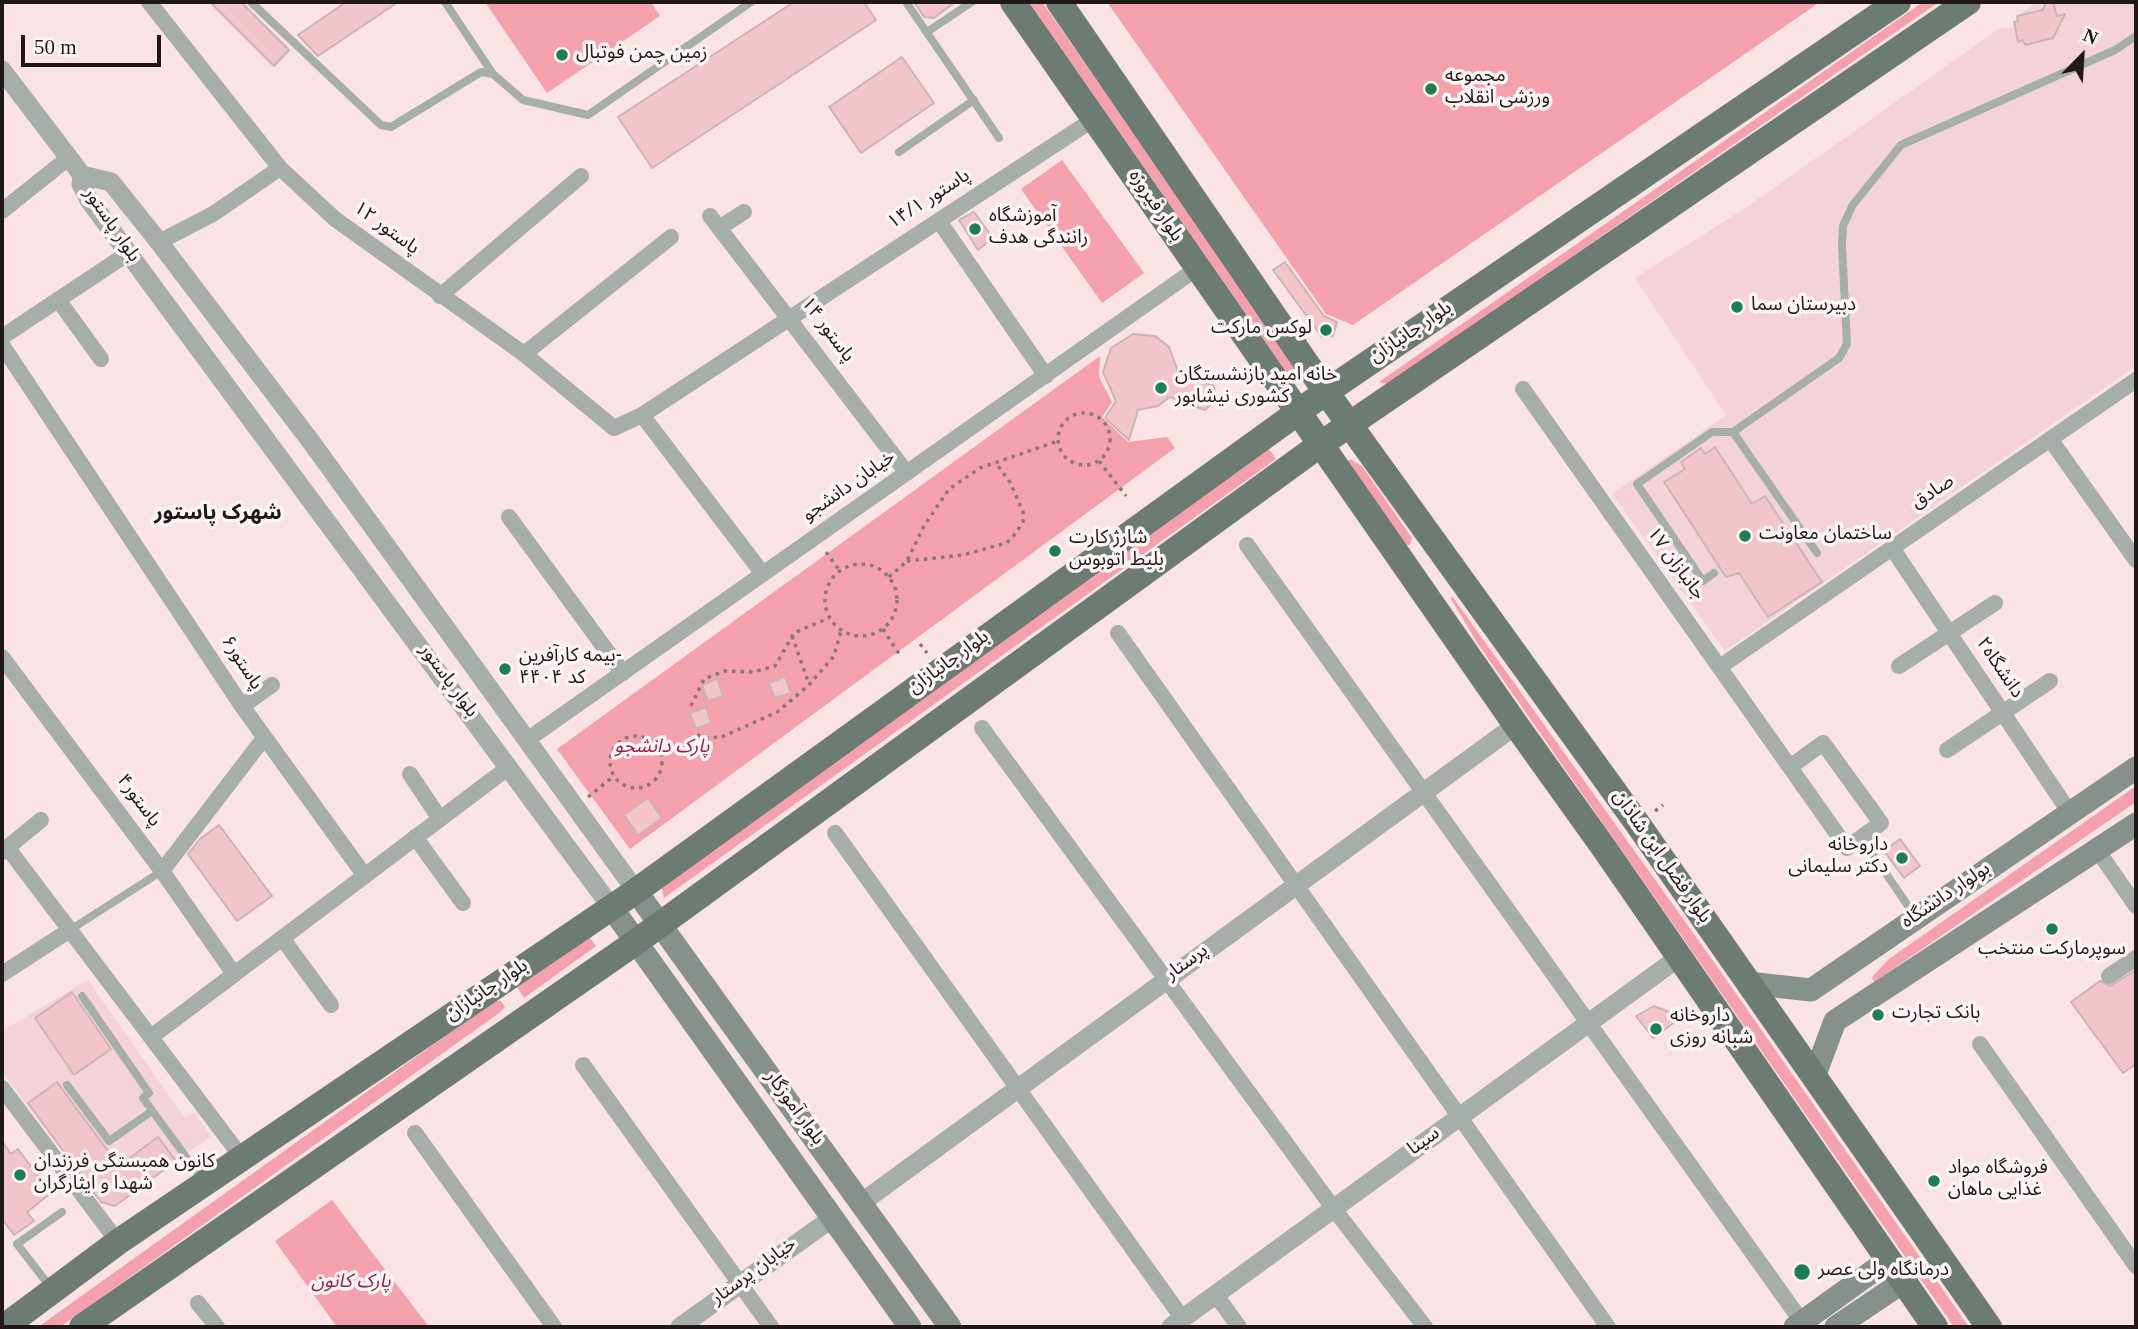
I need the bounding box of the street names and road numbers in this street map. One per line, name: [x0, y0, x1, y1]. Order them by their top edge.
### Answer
street label: پاستور ۱۴/۱: [884, 166, 976, 236]
street label: بلوار فیروزه: [1122, 167, 1186, 247]
street label: بلوار پاستور: [77, 184, 143, 268]
street label: ۱۲ پاستور: [348, 198, 422, 262]
street label: پاستور ۱۴: [794, 294, 858, 368]
street label: بلوار جانبازان: [1367, 298, 1457, 370]
street label: خیابان دانشجو: [799, 448, 901, 528]
street label: صادق: [1908, 472, 1960, 516]
street label: جانبازان ۱۷: [1640, 524, 1708, 606]
street label: بلوار جانبازان: [905, 627, 995, 701]
street label: پاستور۶: [214, 633, 266, 695]
street label: دانشگاه۲: [1969, 634, 2027, 704]
street label: بلوار پاستور: [413, 641, 481, 723]
street label: پاستور۴: [110, 771, 164, 833]
street label: بلوار فضل ابن شاذان: [1606, 787, 1714, 929]
street label: بولوار دانشگاه: [1898, 859, 1996, 935]
street label: پرستار: [1162, 941, 1214, 987]
street label: بلوار جانبازان: [443, 956, 533, 1028]
street label: بلوار آموزگار: [758, 1067, 828, 1151]
street label: سینا: [1405, 1124, 1445, 1162]
street label: خیابان پرستار: [708, 1235, 802, 1311]

